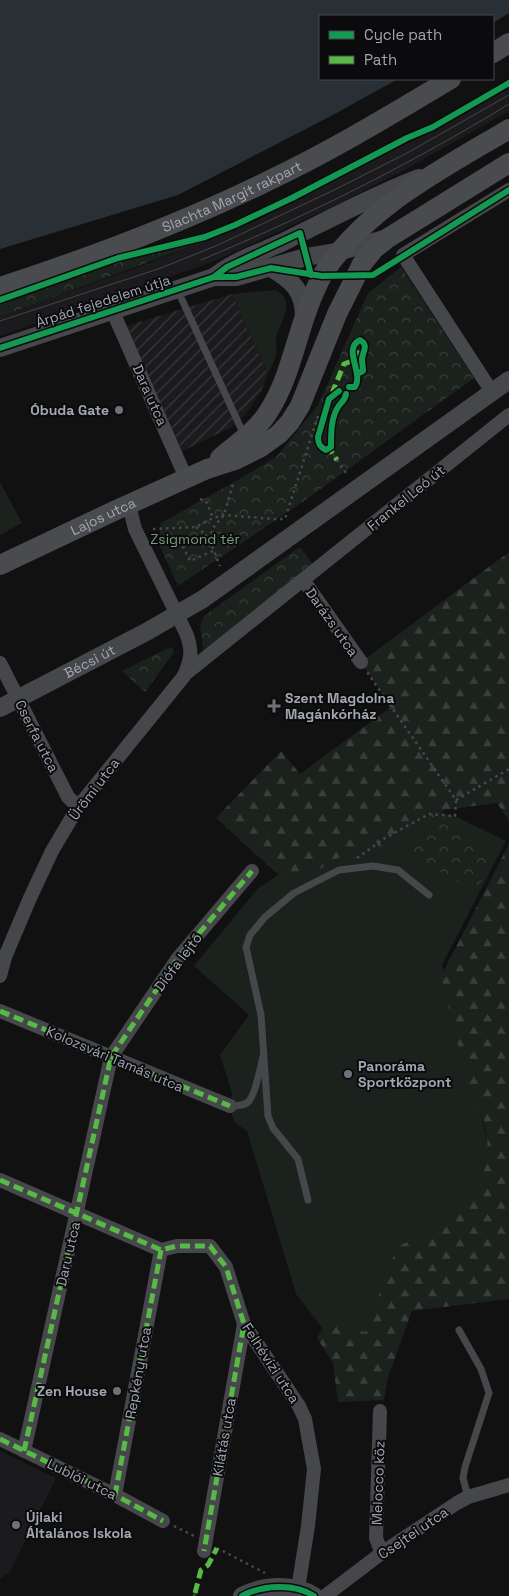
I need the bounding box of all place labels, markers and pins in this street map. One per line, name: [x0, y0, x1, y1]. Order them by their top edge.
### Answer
place label: Óbuda Gate: [30, 401, 109, 419]
marker: Óbuda Gate: [113, 404, 125, 416]
place label: Szent Magdolna Magánkórház: [285, 689, 394, 723]
marker: Szent Magdolna Magánkórház: [267, 699, 281, 713]
place label: Panoráma Sportközpont: [358, 1057, 451, 1091]
marker: Panoráma Sportközpont: [342, 1068, 354, 1080]
place label: Zen House: [37, 1382, 107, 1400]
marker: Zen House: [111, 1385, 123, 1397]
place label: Újlaki Általános Iskola: [26, 1508, 132, 1542]
marker: Újlaki Általános Iskola: [10, 1519, 22, 1531]

